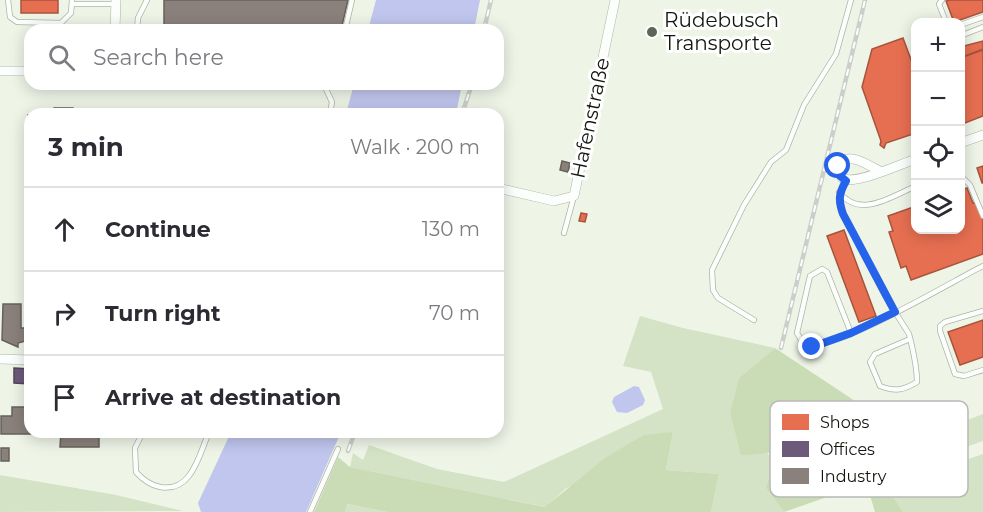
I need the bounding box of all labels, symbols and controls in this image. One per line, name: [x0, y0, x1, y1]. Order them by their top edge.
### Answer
place label: Rüdebusch Transporte: [664, 8, 779, 55]
map controls: [911, 18, 965, 234]
button: +: [911, 18, 965, 72]
search box: [24, 24, 504, 90]
marker: Rüdebusch Transporte: [645, 25, 659, 39]
icon: search: [45, 41, 78, 74]
text: Search here: [93, 44, 224, 71]
street label: Hafenstraße: [566, 56, 614, 180]
button: −: [911, 72, 965, 126]
button: locate: [911, 126, 965, 180]
text: 3 min: [48, 131, 124, 163]
text: Walk · 200 m: [350, 135, 480, 159]
route start: [824, 152, 850, 178]
button: layers: [911, 180, 965, 234]
icon: ahead: [48, 213, 81, 246]
text: Continue: [105, 216, 211, 243]
text: 130 m: [422, 217, 480, 241]
icon: right: [48, 297, 81, 330]
text: Turn right: [105, 300, 220, 327]
text: 70 m: [429, 301, 480, 325]
route end: [798, 333, 824, 359]
icon: arrive: [48, 381, 81, 414]
text: Arrive at destination: [105, 384, 341, 411]
legend: [770, 401, 968, 497]
text: Shops: [820, 413, 870, 432]
text: Offices: [820, 440, 875, 459]
text: Industry: [820, 467, 887, 486]

